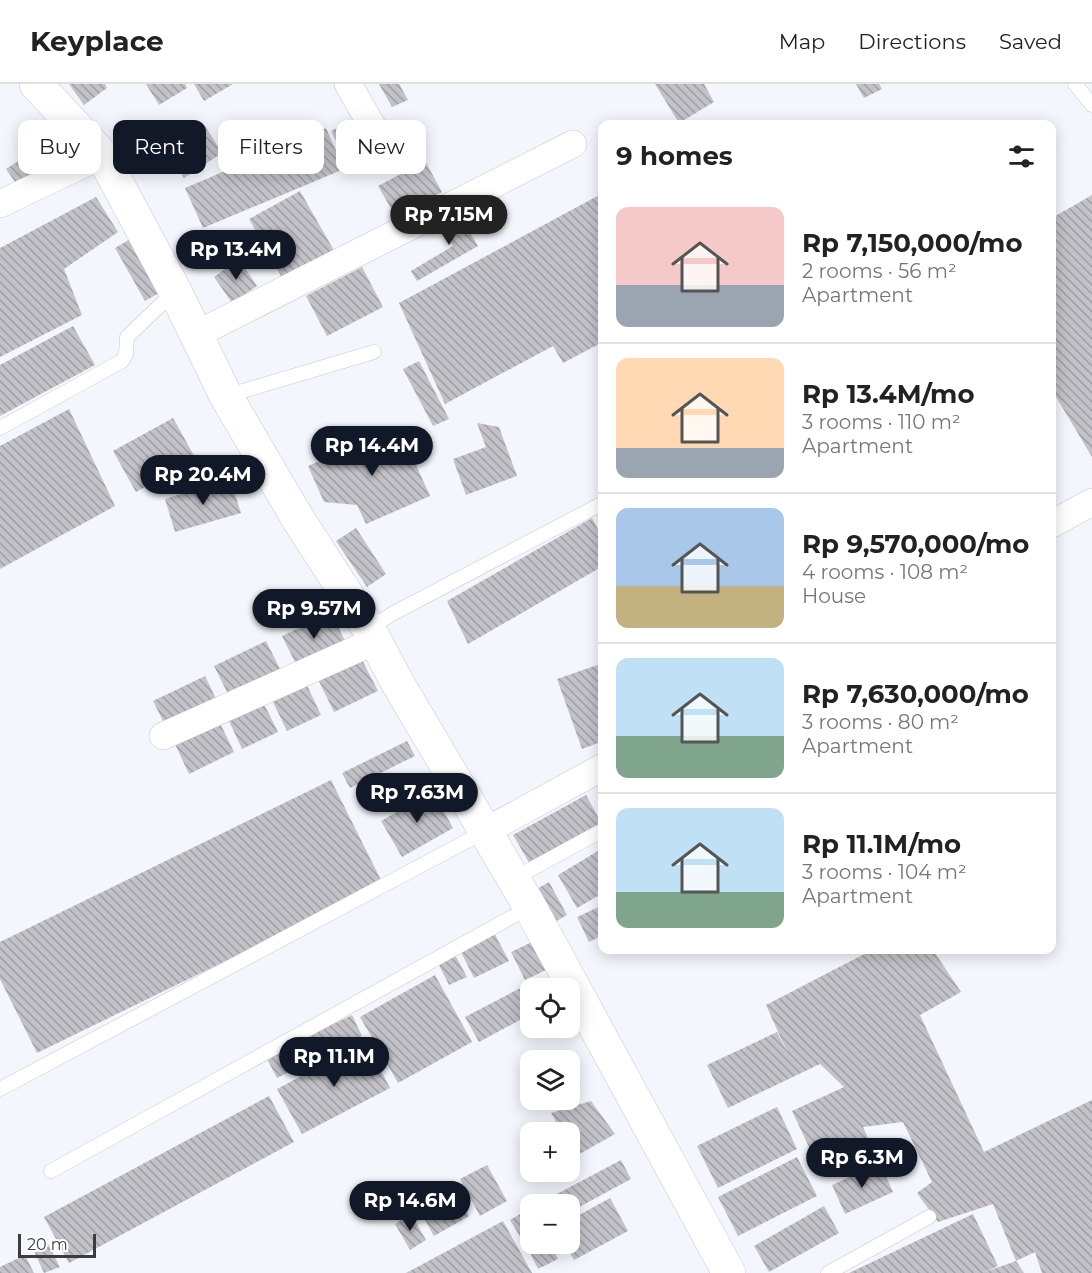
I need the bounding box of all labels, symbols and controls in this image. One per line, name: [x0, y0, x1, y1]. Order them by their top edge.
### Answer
text: Keyplace: [30, 24, 164, 58]
text: Map: [779, 29, 825, 54]
text: Directions: [858, 29, 966, 54]
text: Saved: [999, 29, 1062, 54]
chip: Buy: [18, 120, 101, 174]
chip: Rent: [113, 120, 206, 174]
chip: Filters: [218, 120, 324, 174]
chip: New: [336, 120, 426, 174]
text: 9 homes: [616, 140, 733, 172]
icon: filters: [1005, 140, 1038, 173]
pin: Rp 7.15M: [387, 195, 511, 246]
text: Rp 7.15M: [404, 202, 494, 226]
text: Rp 7,150,000/mo: [802, 227, 1022, 259]
pin: Rp 13.4M: [174, 230, 298, 281]
icon: home: [664, 231, 736, 303]
text: Rp 13.4M: [190, 237, 282, 261]
text: 2 rooms · 56 m²: [802, 259, 957, 283]
text: Apartment: [802, 283, 913, 307]
text: Rp 13.4M/mo: [802, 378, 975, 410]
icon: home: [664, 382, 736, 454]
text: 3 rooms · 110 m²: [802, 410, 961, 434]
pin: Rp 14.4M: [310, 426, 434, 477]
text: Rp 14.4M: [325, 433, 419, 457]
text: Apartment: [802, 434, 913, 458]
pin: Rp 20.4M: [141, 455, 265, 506]
text: Rp 20.4M: [154, 462, 252, 486]
text: Rp 9,570,000/mo: [802, 528, 1029, 560]
icon: home: [664, 532, 736, 604]
text: 4 rooms · 108 m²: [802, 560, 968, 584]
text: House: [802, 584, 866, 608]
pin: Rp 9.57M: [252, 589, 376, 640]
text: Rp 9.57M: [266, 596, 362, 620]
text: Rp 7,630,000/mo: [802, 678, 1029, 710]
icon: home: [664, 682, 736, 754]
text: 3 rooms · 80 m²: [802, 710, 959, 734]
text: Apartment: [802, 734, 913, 758]
pin: Rp 7.63M: [355, 773, 479, 824]
text: Rp 7.63M: [370, 780, 464, 804]
text: Rp 11.1M/mo: [802, 828, 961, 860]
icon: home: [664, 832, 736, 904]
text: 3 rooms · 104 m²: [802, 860, 967, 884]
text: Apartment: [802, 884, 913, 908]
map controls: [520, 978, 580, 1254]
button: locate: [520, 978, 580, 1038]
pin: Rp 11.1M: [272, 1037, 396, 1088]
text: Rp 11.1M: [293, 1044, 375, 1068]
button: layers: [520, 1050, 580, 1110]
button: +: [520, 1122, 580, 1182]
pin: Rp 6.3M: [807, 1138, 917, 1189]
text: Rp 6.3M: [820, 1145, 904, 1169]
pin: Rp 14.6M: [348, 1181, 472, 1232]
text: Rp 14.6M: [364, 1188, 457, 1212]
button: −: [520, 1194, 580, 1254]
scale bar: [18, 1231, 96, 1258]
text: 20 m: [27, 1235, 68, 1254]

